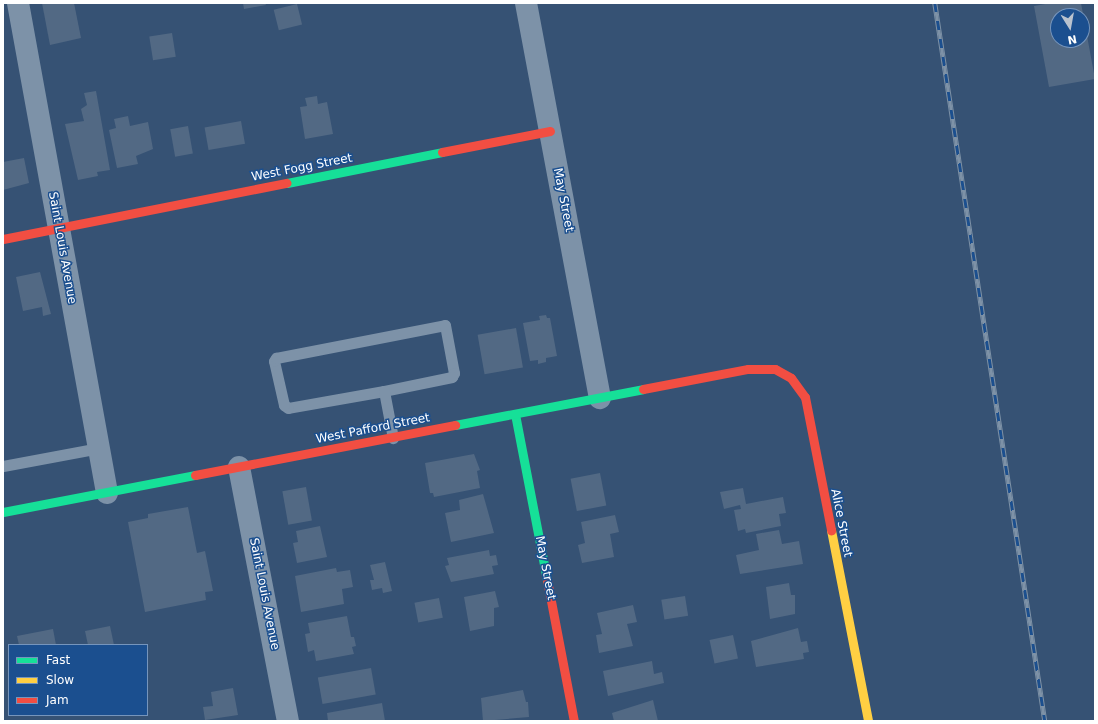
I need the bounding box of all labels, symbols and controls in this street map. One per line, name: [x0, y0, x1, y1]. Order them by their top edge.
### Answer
north arrow: [1050, 8, 1090, 48]
text: N: [1066, 32, 1078, 47]
street label: West Fogg Street: [250, 151, 354, 185]
street label: May Street: [550, 167, 576, 233]
street label: Saint Louis Avenue: [45, 191, 79, 305]
street label: West Pafford Street: [315, 411, 431, 447]
street label: Alice Street: [827, 488, 855, 558]
street label: May Street: [532, 535, 558, 601]
street label: Saint Louis Avenue: [246, 537, 282, 651]
legend: [8, 644, 148, 716]
text: Fast: [46, 653, 70, 667]
text: Slow: [46, 673, 74, 687]
text: Jam: [46, 693, 69, 707]

